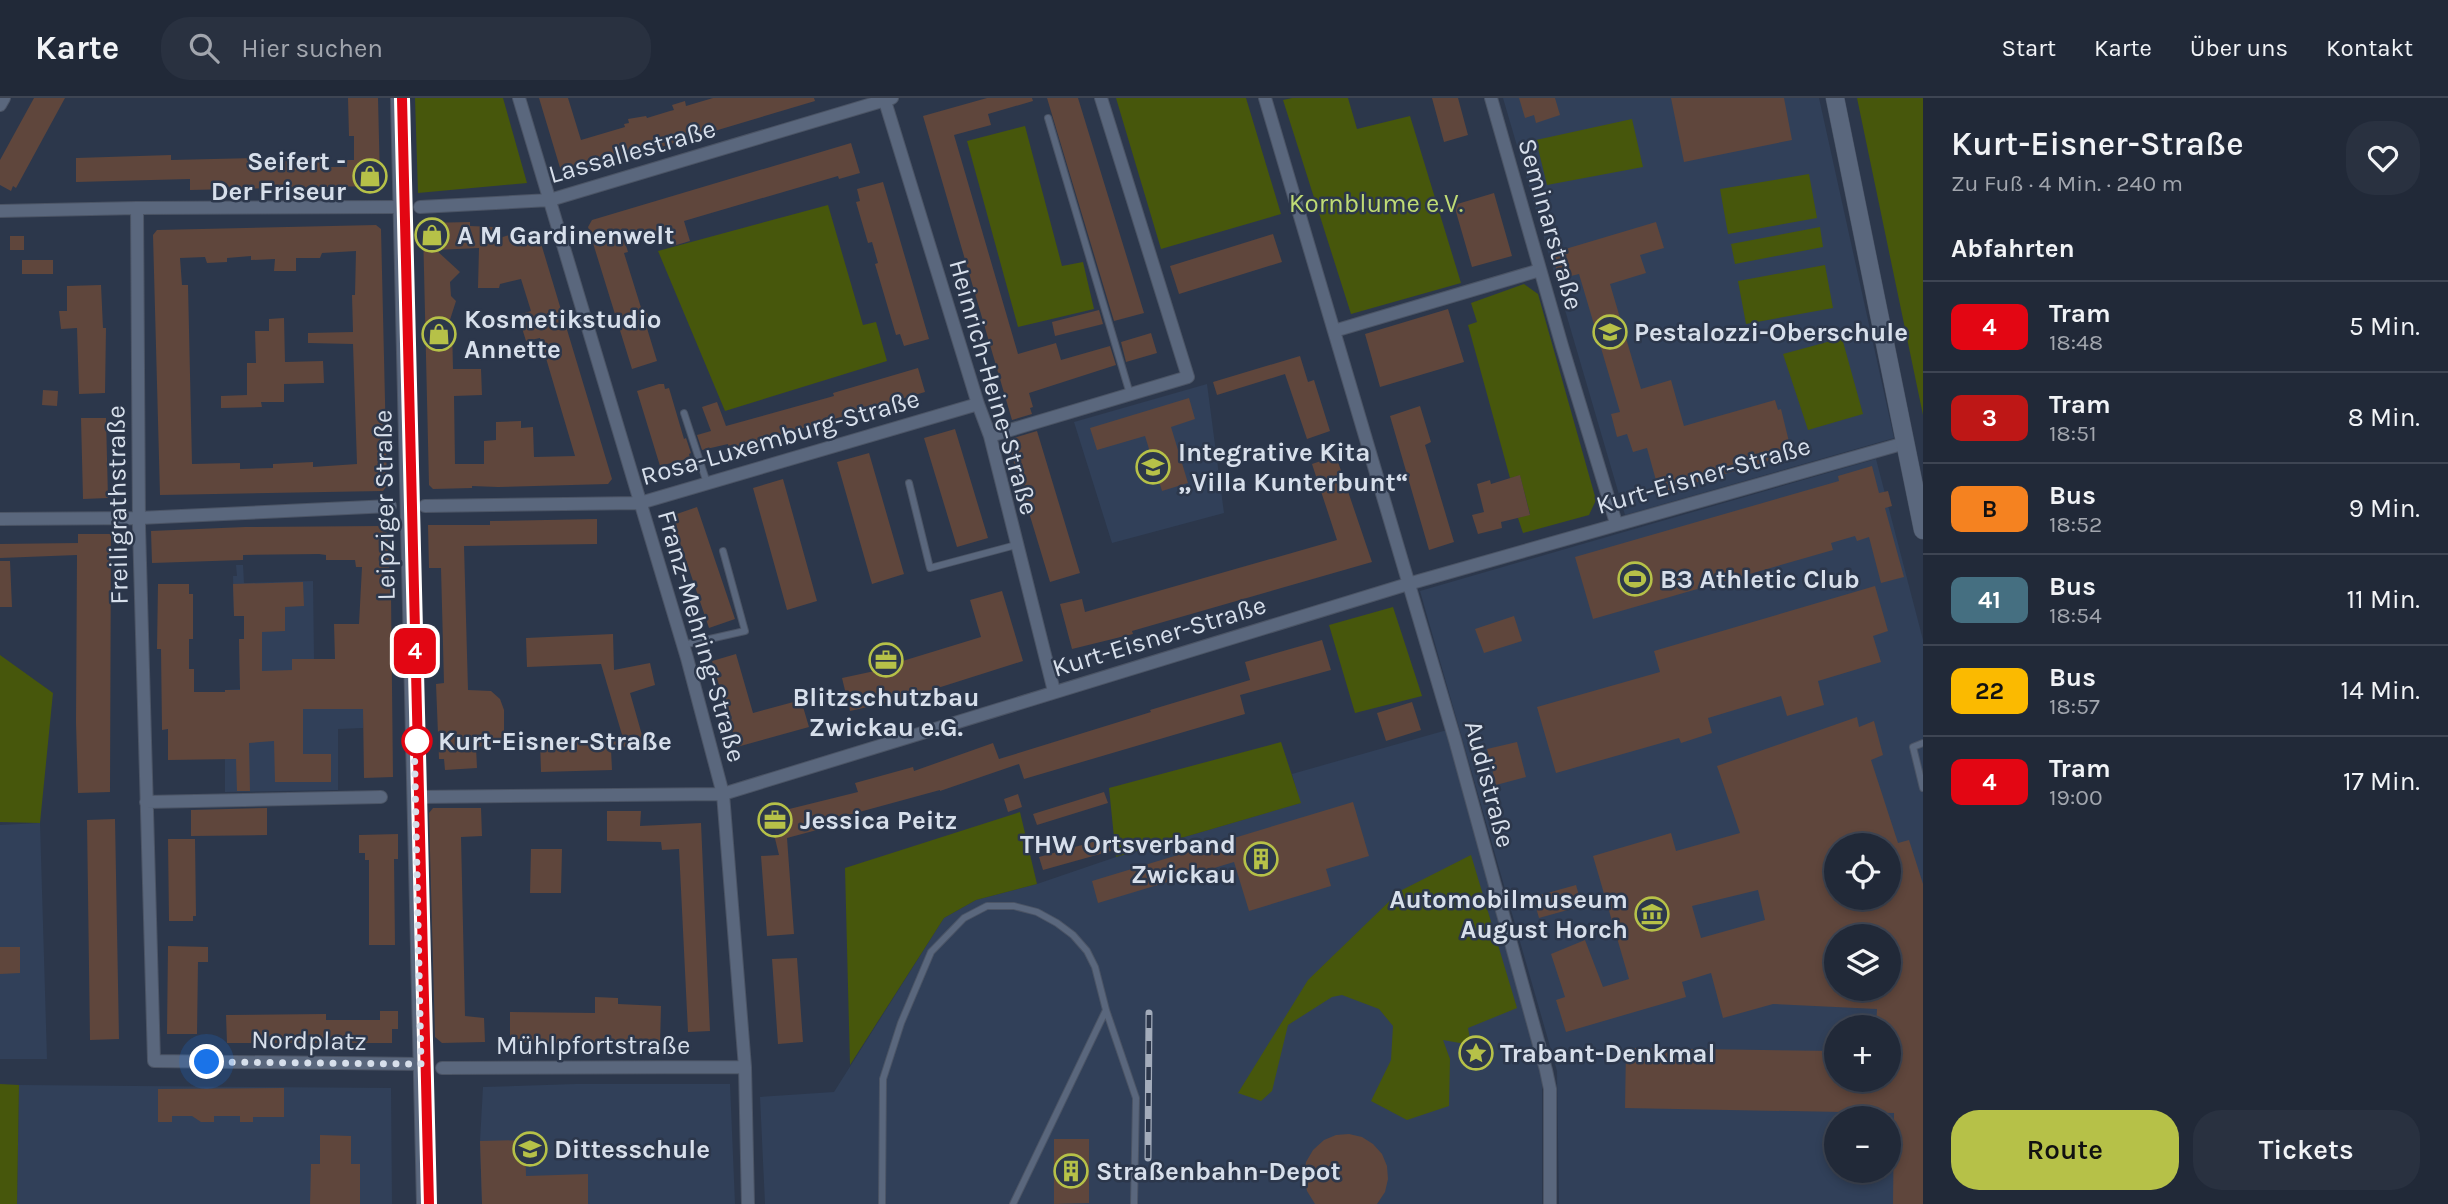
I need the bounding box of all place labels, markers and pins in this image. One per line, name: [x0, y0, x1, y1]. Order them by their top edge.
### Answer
place label: Seifert - Der Friseur: [211, 146, 347, 207]
shop icon: Seifert - Der Friseur: [351, 157, 389, 195]
shop icon: A M Gardinenwelt: [413, 216, 451, 254]
place label: A M Gardinenwelt: [457, 220, 675, 251]
place label: Kosmetikstudio Annette: [464, 304, 662, 365]
school or university icon: Pestalozzi-Oberschule: [1591, 313, 1629, 351]
shop icon: Kosmetikstudio Annette: [420, 315, 458, 353]
place label: Pestalozzi-Oberschule: [1634, 317, 1908, 348]
place label: Integrative Kita „Villa Kunterbunt“: [1178, 437, 1408, 498]
school or university icon: Integrative Kita „Villa Kunterbunt“: [1134, 448, 1172, 486]
sports icon: B3 Athletic Club: [1616, 560, 1654, 598]
place label: B3 Athletic Club: [1660, 564, 1860, 595]
office icon: Blitzschutzbau Zwickau e.G.: [867, 641, 905, 679]
place label: Blitzschutzbau Zwickau e.G.: [792, 682, 980, 743]
marker: Kurt-Eisner-Straße: [402, 726, 432, 756]
place label: Kurt-Eisner-Straße: [438, 726, 672, 757]
office icon: Jessica Peitz: [756, 801, 794, 839]
place label: Jessica Peitz: [800, 805, 957, 836]
place label: THW Ortsverband Zwickau: [1020, 829, 1236, 890]
building icon: THW Ortsverband Zwickau: [1242, 840, 1280, 878]
place label: Automobilmuseum August Horch: [1389, 884, 1628, 945]
museum icon: Automobilmuseum August Horch: [1633, 895, 1671, 933]
place icon: Trabant-Denkmal: [1457, 1034, 1495, 1072]
place label: Trabant-Denkmal: [1500, 1038, 1715, 1069]
school or university icon: Dittesschule: [511, 1130, 549, 1168]
place label: Dittesschule: [554, 1134, 710, 1165]
building icon: Straßenbahn-Depot: [1052, 1152, 1090, 1190]
place label: Straßenbahn-Depot: [1096, 1156, 1341, 1187]

